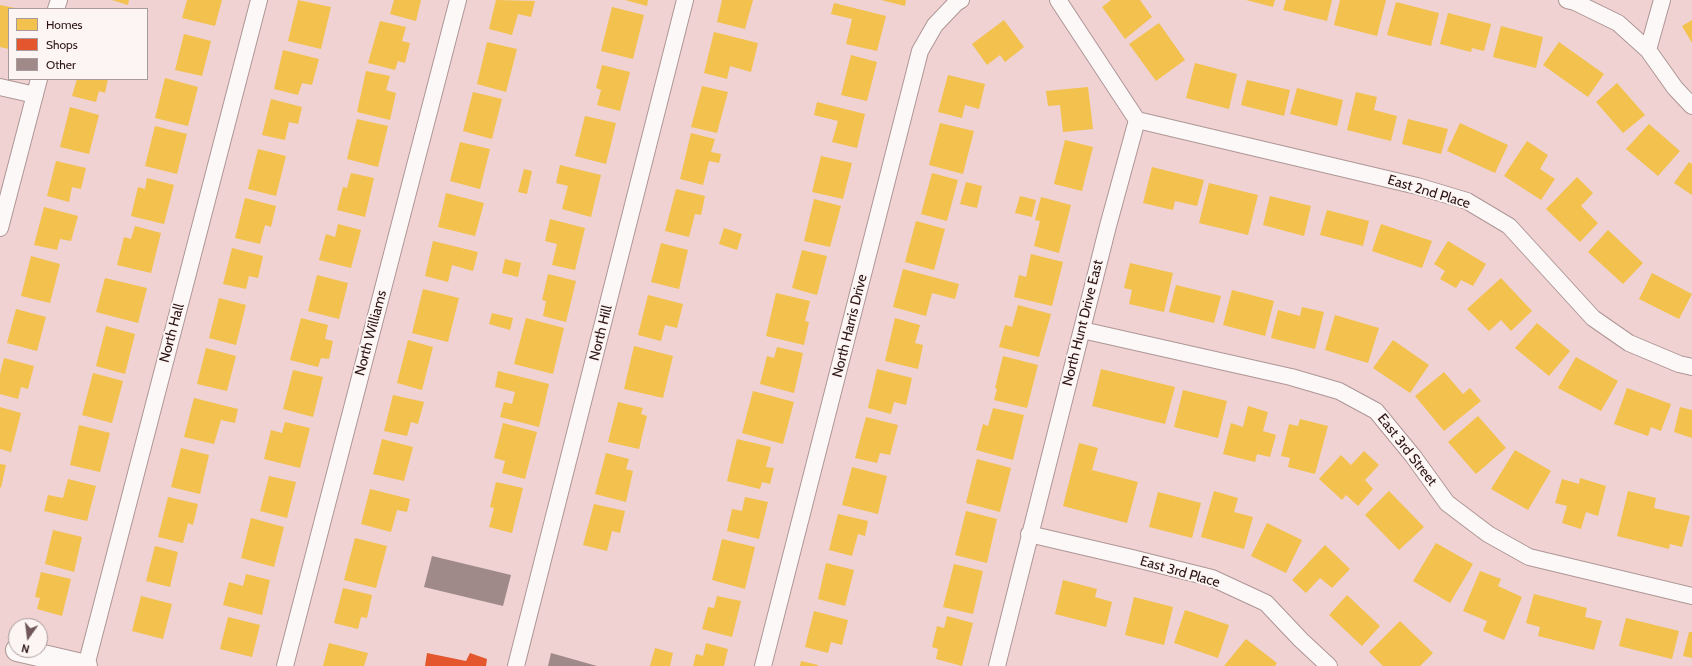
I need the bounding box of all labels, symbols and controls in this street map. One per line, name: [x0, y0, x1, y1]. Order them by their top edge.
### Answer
legend: [8, 8, 148, 80]
text: Homes: [46, 17, 83, 32]
text: Shops: [46, 37, 78, 52]
text: Other: [46, 57, 76, 72]
street label: East 2nd Place: [1386, 171, 1472, 213]
street label: North Hunt Drive East: [1059, 258, 1107, 388]
street label: North Harris Drive: [829, 273, 871, 379]
street label: North Williams: [352, 288, 390, 378]
street label: North Hall: [156, 302, 188, 364]
street label: North Hill: [586, 304, 616, 362]
street label: East 3rd Street: [1374, 411, 1440, 489]
street label: East 3rd Place: [1138, 553, 1222, 591]
north arrow: [8, 618, 48, 658]
text: N: [20, 641, 31, 656]

